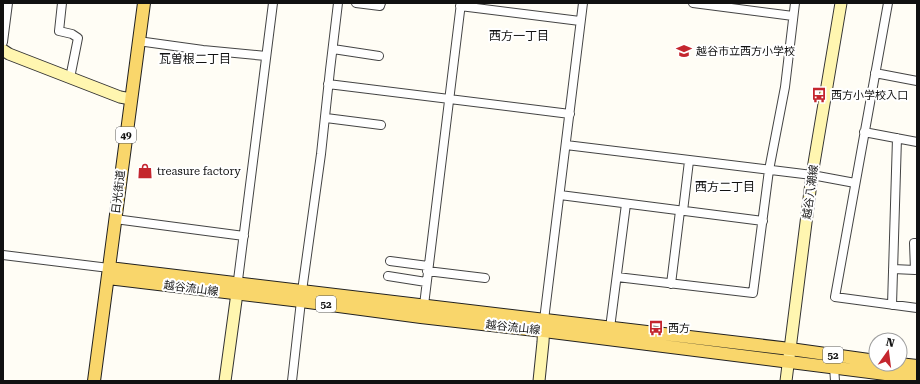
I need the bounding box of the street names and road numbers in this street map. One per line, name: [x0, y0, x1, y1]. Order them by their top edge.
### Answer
road number: 49: [116, 127, 136, 143]
street label: 越谷八潮線: [800, 164, 821, 220]
street label: 日光街道: [109, 169, 128, 215]
street label: 越谷流山線: [163, 279, 219, 298]
road number: 52: [316, 296, 336, 312]
street label: 越谷流山線: [485, 318, 541, 337]
road number: 52: [823, 347, 843, 363]

